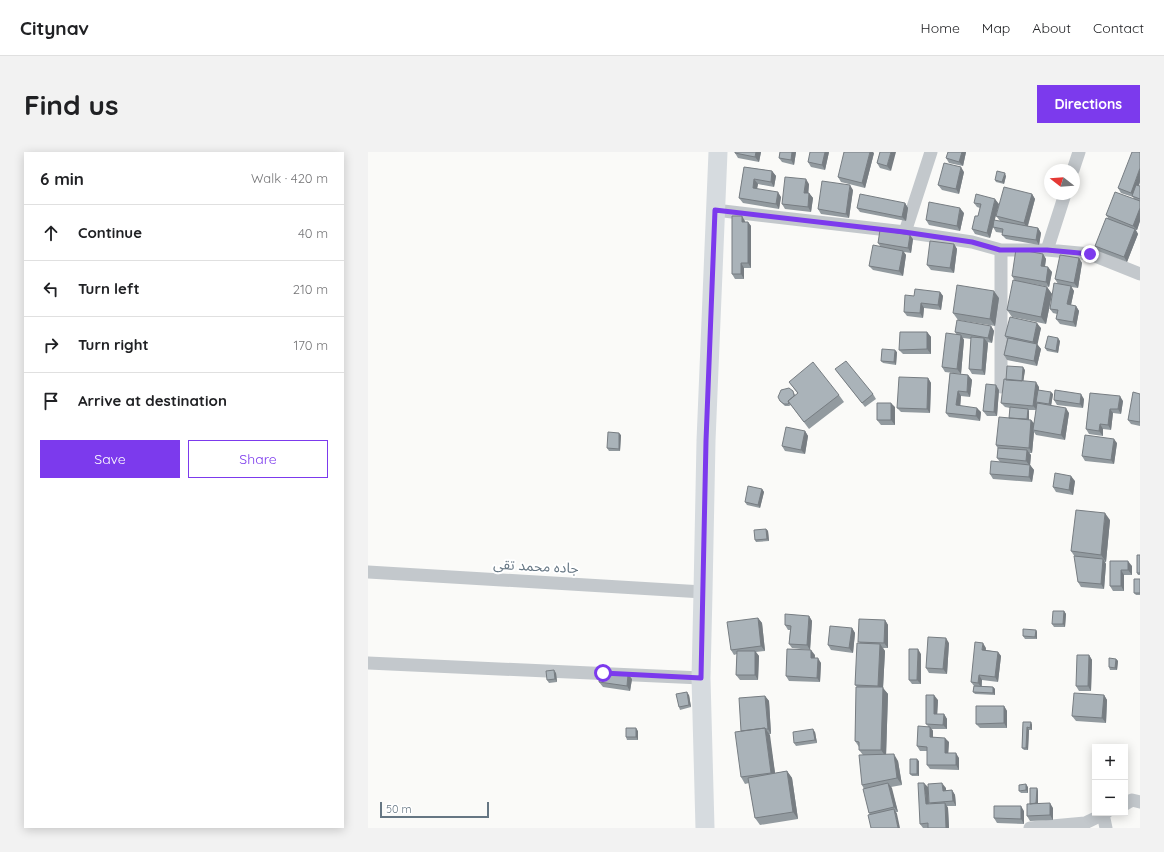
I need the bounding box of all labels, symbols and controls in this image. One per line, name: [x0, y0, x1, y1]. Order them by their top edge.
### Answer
text: Citynav: [20, 16, 89, 40]
text: Home: [921, 19, 960, 37]
text: Map: [982, 19, 1010, 37]
text: About: [1032, 19, 1071, 37]
text: Contact: [1093, 19, 1144, 37]
button: Directions: [1037, 85, 1140, 123]
text: Find us: [24, 87, 118, 122]
north arrow: [1044, 164, 1080, 200]
text: 6 min: [40, 168, 84, 189]
text: Walk · 420 m: [251, 170, 328, 186]
icon: ahead: [40, 222, 62, 244]
text: Continue: [78, 223, 142, 242]
text: 40 m: [298, 225, 328, 241]
route end: [1081, 245, 1099, 263]
icon: left: [40, 278, 62, 300]
text: Turn left: [78, 279, 140, 298]
text: 210 m: [293, 281, 328, 297]
icon: right: [40, 334, 62, 356]
text: Turn right: [78, 335, 149, 354]
text: 170 m: [293, 337, 328, 353]
icon: arrive: [40, 390, 62, 412]
text: Arrive at destination: [78, 391, 227, 410]
button: Save: [40, 440, 180, 478]
button: Share: [188, 440, 328, 478]
street label: جاده محمد تقی: [493, 555, 579, 577]
route start: [594, 664, 612, 682]
map controls: [1092, 744, 1128, 816]
button: +: [1092, 744, 1128, 780]
button: −: [1092, 780, 1128, 816]
scale bar: [380, 800, 489, 819]
text: 50 m: [386, 802, 412, 816]

